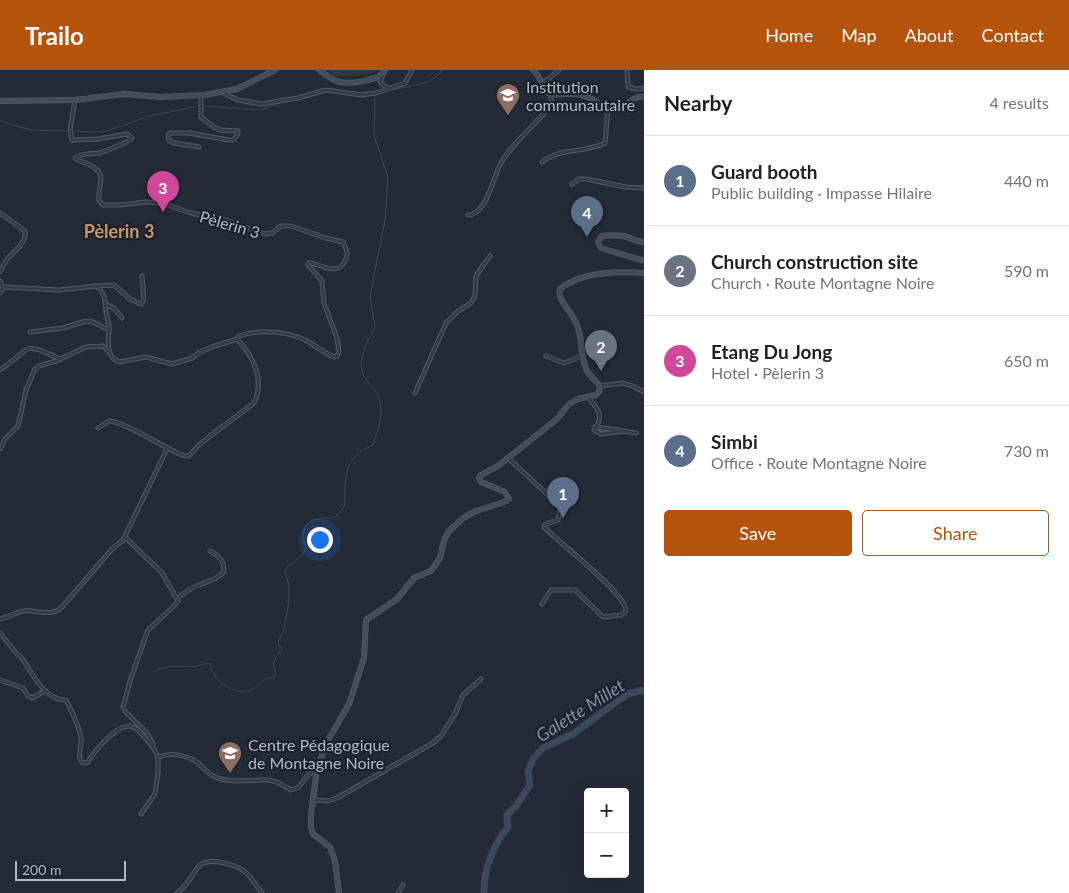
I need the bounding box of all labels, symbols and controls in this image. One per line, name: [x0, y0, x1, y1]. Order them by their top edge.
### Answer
text: Trailo: [25, 21, 84, 50]
text: Home: [765, 24, 813, 46]
text: Map: [841, 24, 877, 46]
text: About: [905, 24, 954, 46]
text: Contact: [982, 24, 1044, 46]
place label: Institution communautaire: [526, 77, 635, 114]
school or university icon: Institution communautaire: [495, 82, 521, 116]
text: Nearby: [664, 90, 732, 115]
text: 4 results: [989, 93, 1049, 112]
text: Guard booth: [711, 160, 817, 183]
pin: 3: [147, 171, 179, 212]
text: 1: [675, 171, 685, 190]
text: 440 m: [1004, 171, 1049, 190]
text: Public building · Impasse Hilaire: [711, 183, 932, 202]
pin: 4: [571, 196, 603, 237]
street label: Pèlerin 3: [198, 206, 262, 242]
district label: Pèlerin 3: [84, 220, 154, 242]
text: Church construction site: [711, 250, 918, 273]
text: 2: [675, 261, 685, 280]
text: 590 m: [1004, 261, 1049, 280]
text: Church · Route Montagne Noire: [711, 273, 935, 292]
pin: 2: [585, 330, 617, 371]
text: Etang Du Jong: [711, 340, 832, 363]
text: 3: [675, 351, 685, 370]
text: 650 m: [1004, 351, 1049, 370]
text: Hotel · Pèlerin 3: [711, 363, 824, 382]
text: Simbi: [711, 430, 758, 453]
text: 4: [675, 441, 685, 460]
text: 730 m: [1004, 441, 1049, 460]
text: Office · Route Montagne Noire: [711, 453, 927, 472]
pin: 1: [547, 477, 579, 518]
button: Save: [664, 510, 852, 556]
button: Share: [862, 510, 1049, 556]
your location: [307, 527, 333, 553]
water label: Galette Millet: [531, 674, 629, 746]
place label: Centre Pédagogique de Montagne Noire: [248, 735, 390, 772]
school or university icon: Centre Pédagogique de Montagne Noire: [217, 740, 243, 774]
map controls: [584, 788, 629, 878]
button: +: [584, 788, 629, 833]
button: −: [584, 833, 629, 878]
scale bar: [15, 858, 126, 881]
text: 200 m: [22, 861, 61, 878]

